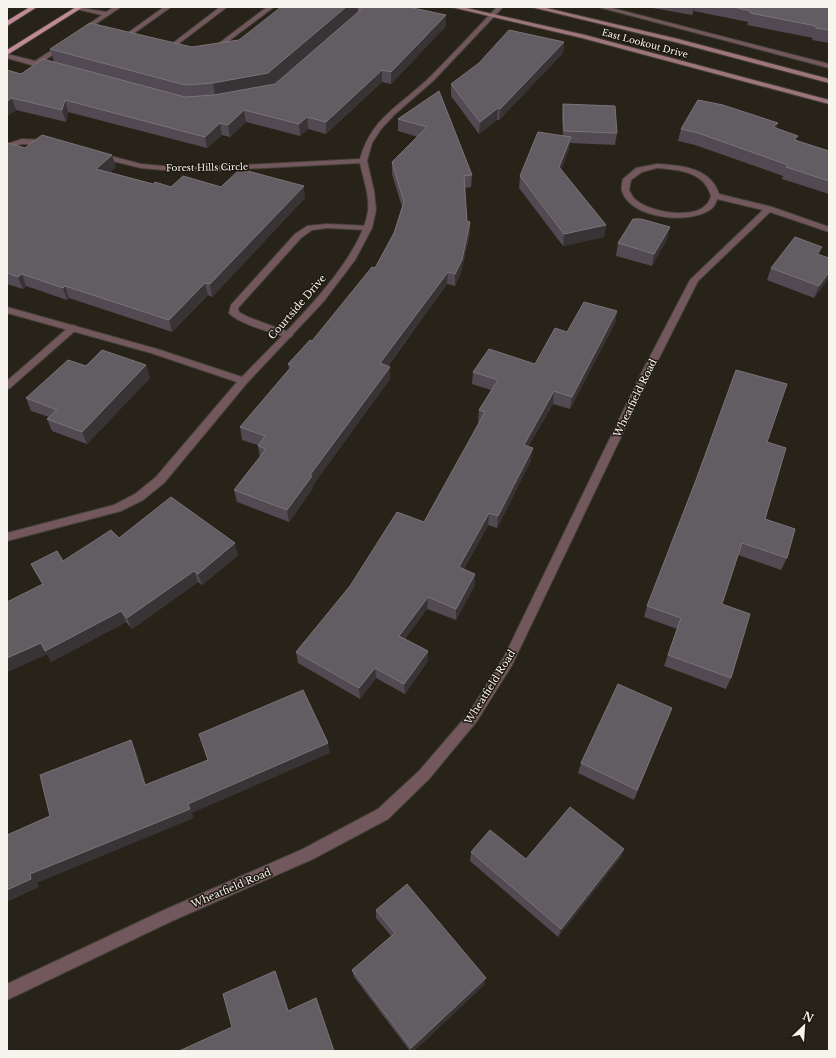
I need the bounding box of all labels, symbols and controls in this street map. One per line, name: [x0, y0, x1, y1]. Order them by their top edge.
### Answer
street label: East Lookout Drive: [601, 26, 689, 60]
street label: Forest Hills Circle: [166, 161, 248, 173]
street label: Courtside Drive: [265, 272, 329, 342]
street label: Wheatfield Road: [610, 356, 660, 440]
street label: Wheatfield Road: [461, 647, 518, 728]
street label: Wheatfield Road: [188, 865, 273, 911]
north arrow: [784, 1006, 824, 1046]
text: N: [801, 1008, 816, 1026]

